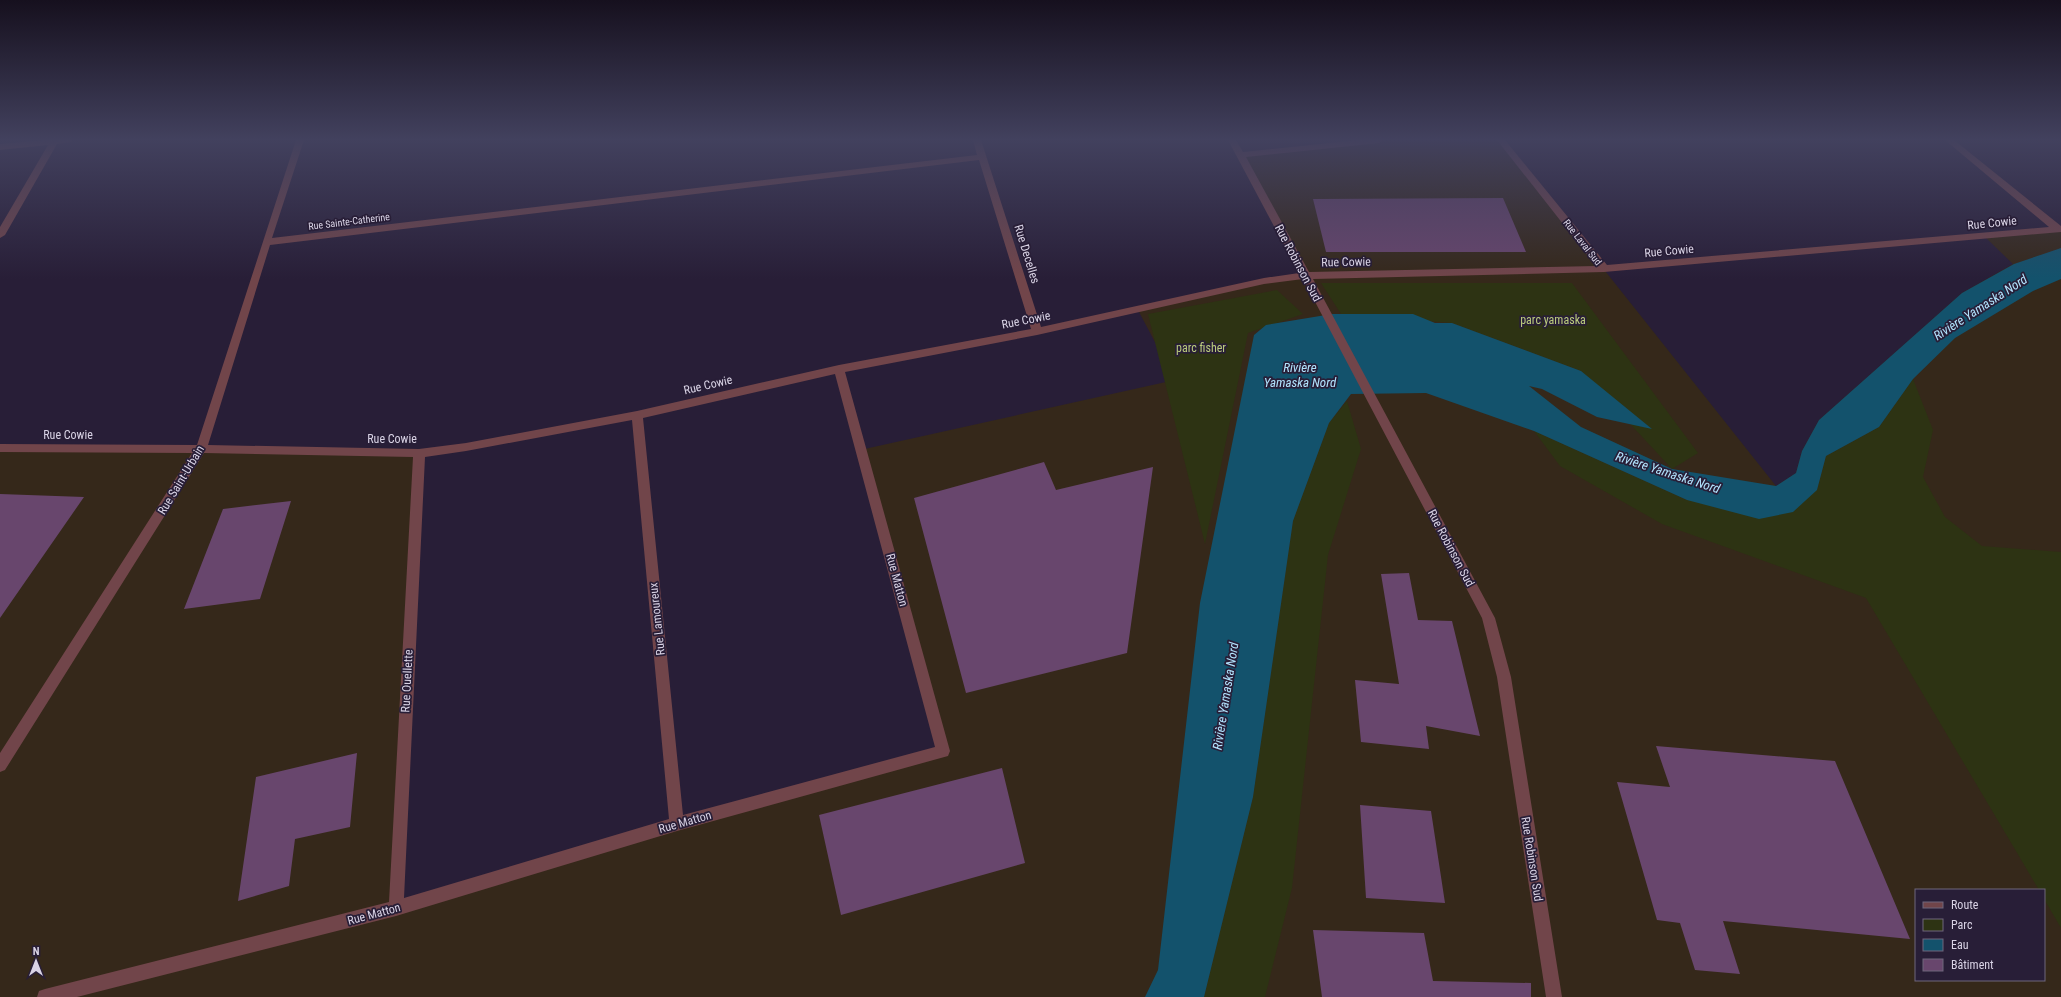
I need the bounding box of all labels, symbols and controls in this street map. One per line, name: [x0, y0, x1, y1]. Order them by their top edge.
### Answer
street label: Rue Sainte-Catherine: [308, 211, 391, 232]
street label: Rue Cowie: [1967, 213, 2018, 233]
street label: Rue Laval Sud: [1561, 217, 1604, 267]
street label: Rue Robinson Sud: [1272, 222, 1324, 304]
street label: Rue Decelles: [1011, 223, 1043, 285]
street label: Rue Cowie: [1644, 242, 1695, 260]
street label: Rue Cowie: [1321, 255, 1371, 269]
water label: Rivière Yamaska Nord: [1931, 271, 2031, 343]
street label: Rue Cowie: [1000, 308, 1052, 332]
park label: parc yamaska: [1520, 313, 1586, 327]
park label: parc fisher: [1176, 341, 1226, 355]
water label: Rivière Yamaska Nord: [1264, 360, 1337, 390]
street label: Rue Cowie: [682, 373, 734, 397]
street label: Rue Cowie: [43, 428, 93, 442]
street label: Rue Cowie: [367, 432, 417, 446]
street label: Rue Saint-Urbain: [155, 443, 207, 517]
water label: Rivière Yamaska Nord: [1614, 449, 1723, 497]
street label: Rue Robinson Sud: [1425, 507, 1477, 589]
street label: Rue Matton: [883, 552, 911, 608]
street label: Rue Lamoureux: [646, 582, 668, 656]
water label: Rivière Yamaska Nord: [1210, 641, 1242, 751]
street label: Rue Ouellette: [398, 649, 416, 713]
street label: Rue Matton: [657, 808, 713, 836]
street label: Rue Robinson Sud: [1518, 816, 1546, 902]
legend: [1915, 889, 2045, 981]
text: Route: [1951, 898, 1979, 912]
street label: Rue Matton: [346, 900, 402, 928]
text: Parc: [1951, 918, 1973, 932]
text: Eau: [1951, 938, 1969, 952]
north arrow: [16, 941, 56, 981]
text: N: [33, 945, 40, 958]
text: Bâtiment: [1951, 958, 1994, 972]

